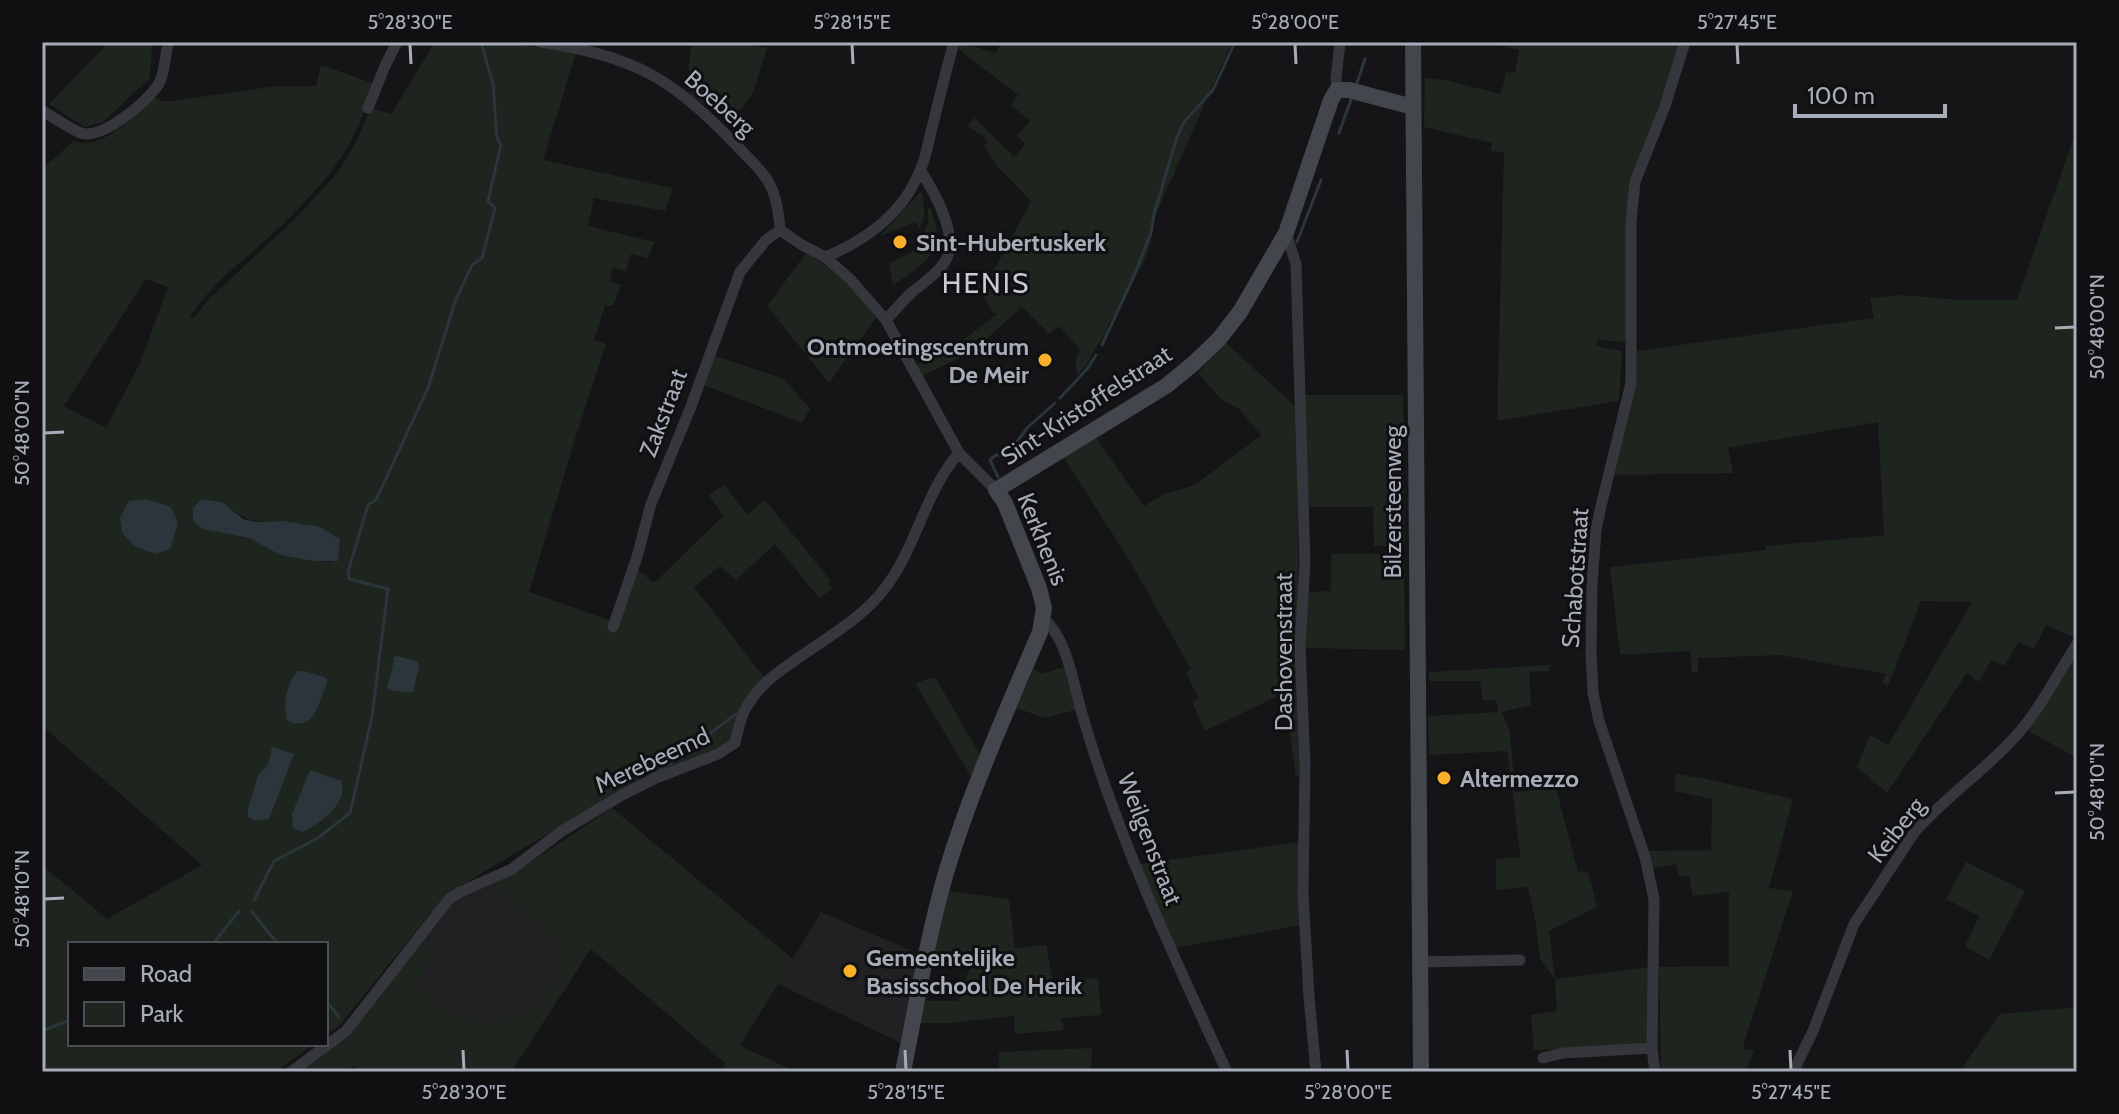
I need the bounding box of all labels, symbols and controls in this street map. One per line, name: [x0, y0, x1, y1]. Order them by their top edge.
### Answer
text: 5°28'30"E: [368, 10, 452, 34]
text: 5°28'15"E: [813, 10, 891, 34]
text: 5°28'00"E: [1251, 10, 1339, 34]
text: 5°27'45"E: [1697, 10, 1777, 34]
street label: Boeberg: [679, 64, 762, 143]
scale bar: [1795, 68, 1945, 118]
text: 100 m: [1807, 81, 1875, 110]
place label: Sint-Hubertuskerk: [916, 228, 1106, 257]
marker: Sint-Hubertuskerk: [891, 233, 909, 251]
district label: HENIS: [942, 266, 1030, 300]
text: 50°48'00"N: [2085, 274, 2109, 380]
place label: Ontmoetingscentrum De Meir: [807, 332, 1029, 389]
street label: Sint-Kristoffelstraat: [995, 339, 1177, 471]
marker: Ontmoetingscentrum De Meir: [1036, 351, 1054, 369]
street label: Zakstraat: [633, 365, 693, 461]
text: 50°48'00"N: [10, 380, 34, 486]
street label: Bilzersteenweg: [1378, 424, 1407, 579]
street label: Kerkhenis: [1011, 489, 1075, 590]
street label: Schabotstraat: [1556, 507, 1594, 649]
street label: Dashovenstraat: [1269, 573, 1298, 731]
street label: Merebeemd: [590, 721, 714, 799]
text: 50°48'10"N: [2085, 743, 2109, 841]
place label: Altermezzo: [1460, 764, 1579, 793]
street label: Weilgenstraat: [1112, 769, 1188, 909]
marker: Altermezzo: [1435, 769, 1453, 787]
street label: Keiberg: [1861, 791, 1931, 869]
text: 50°48'10"N: [10, 850, 34, 948]
legend: [68, 942, 328, 1046]
place label: Gemeentelijke Basisschool De Herik: [866, 943, 1083, 1000]
text: Road: [140, 959, 192, 988]
marker: Gemeentelijke Basisschool De Herik: [841, 962, 859, 980]
text: Park: [140, 999, 183, 1028]
text: 5°28'30"E: [422, 1080, 506, 1104]
text: 5°28'15"E: [867, 1080, 945, 1104]
text: 5°28'00"E: [1304, 1080, 1392, 1104]
text: 5°27'45"E: [1751, 1080, 1831, 1104]

